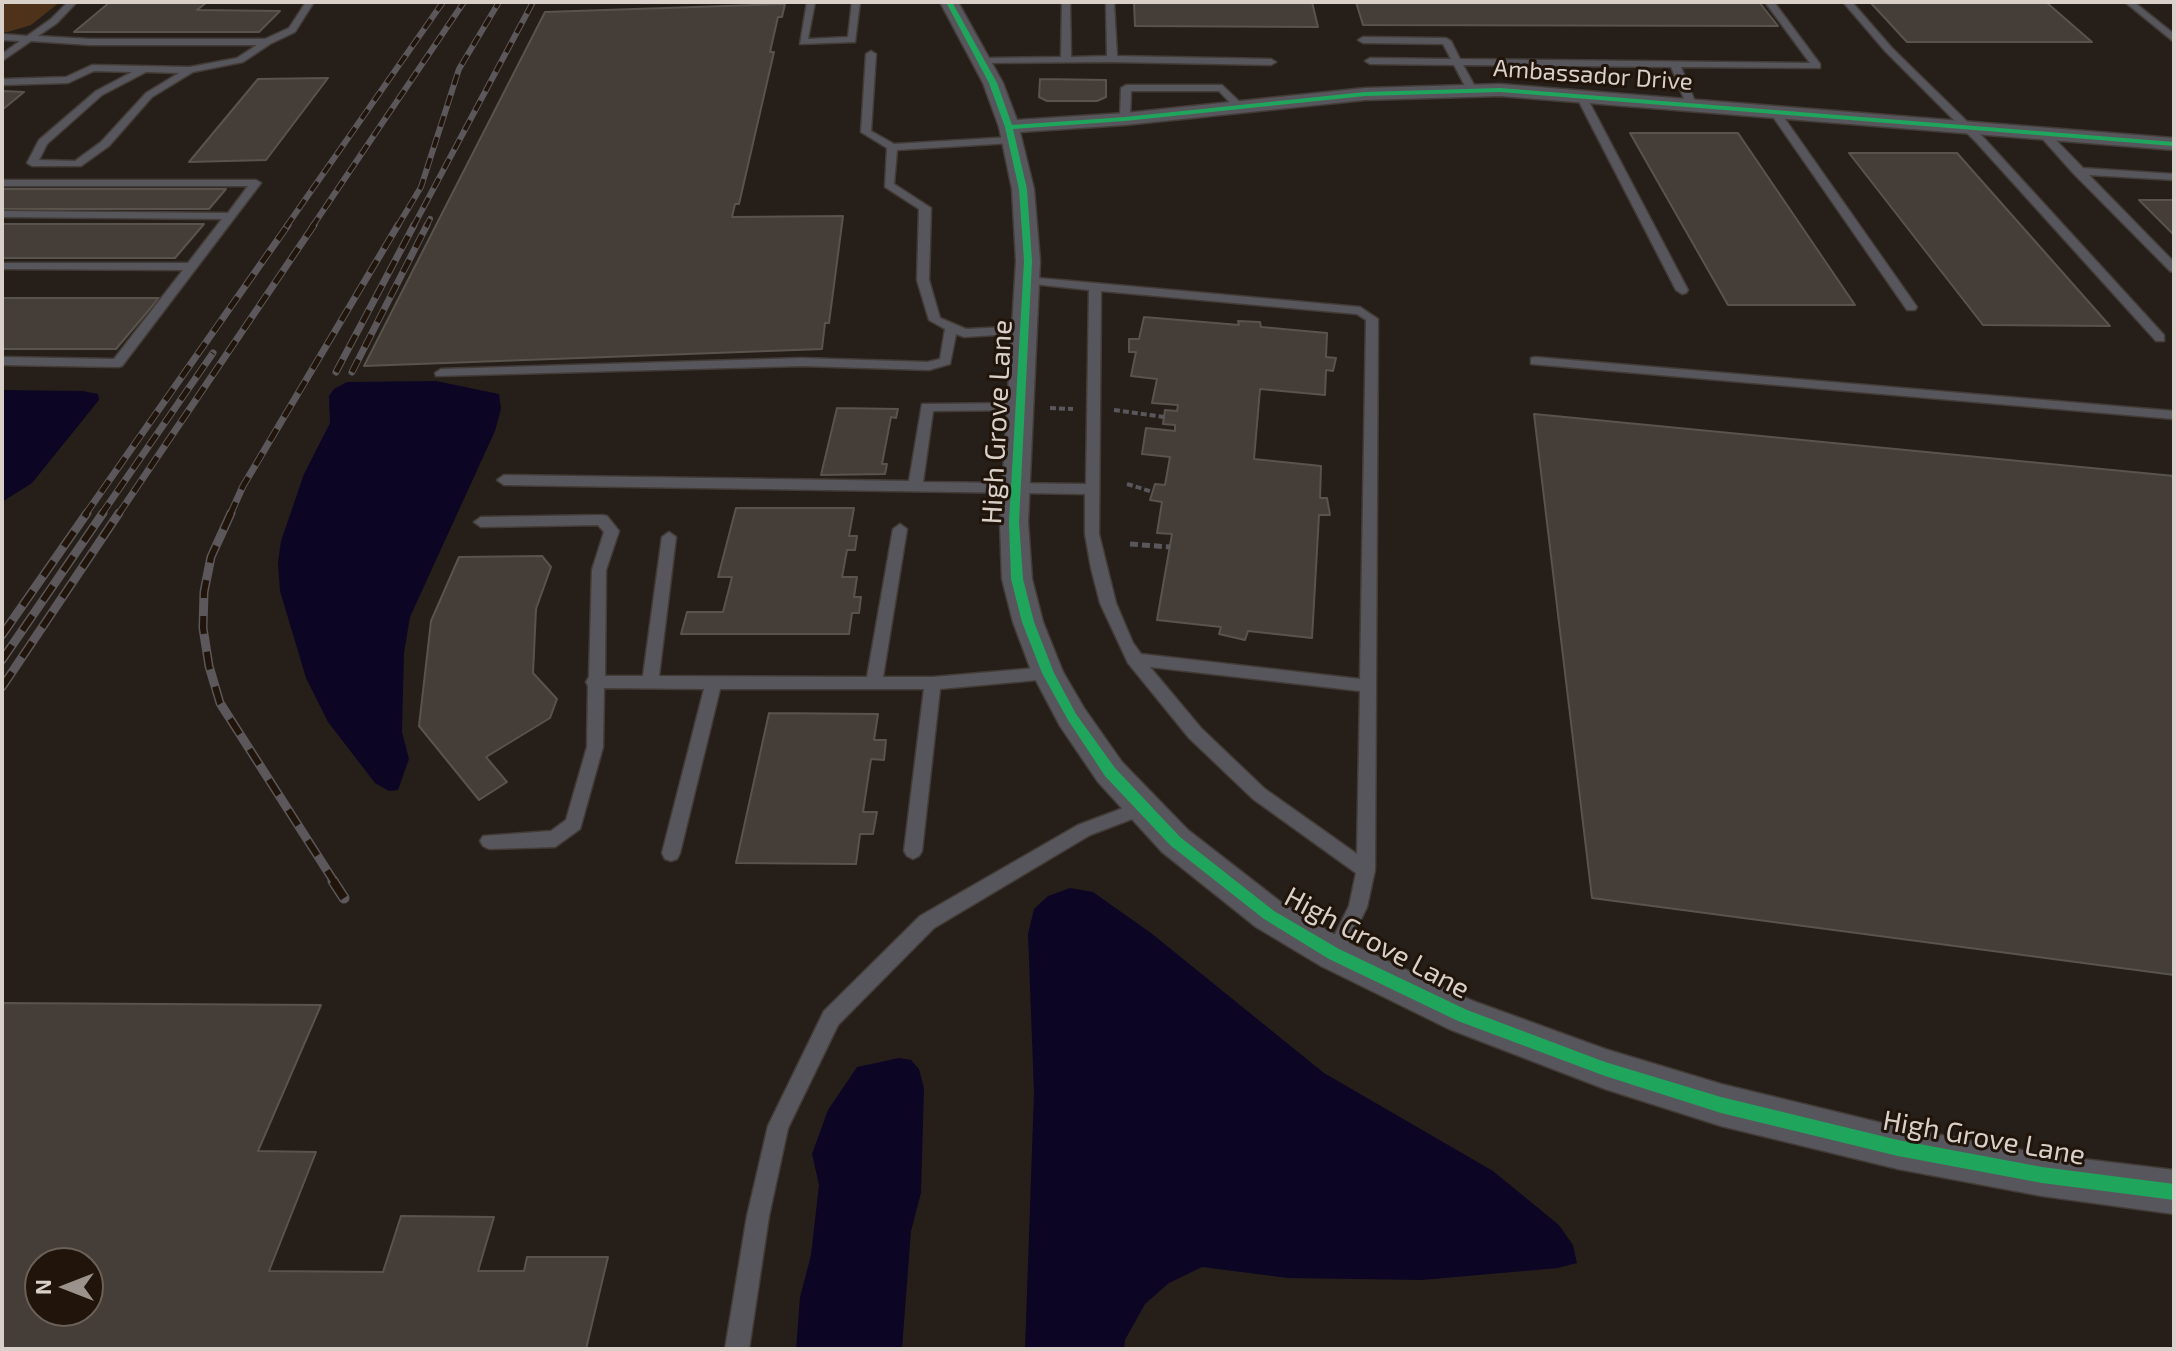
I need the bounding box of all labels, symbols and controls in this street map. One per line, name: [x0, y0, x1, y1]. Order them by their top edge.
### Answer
street label: Ambassador Drive: [1492, 54, 1694, 96]
street label: High Grove Lane: [975, 319, 1019, 525]
street label: High Grove Lane: [1279, 880, 1475, 1006]
street label: High Grove Lane: [1880, 1104, 2088, 1172]
north arrow: [24, 1247, 104, 1327]
text: N: [29, 1279, 55, 1295]

